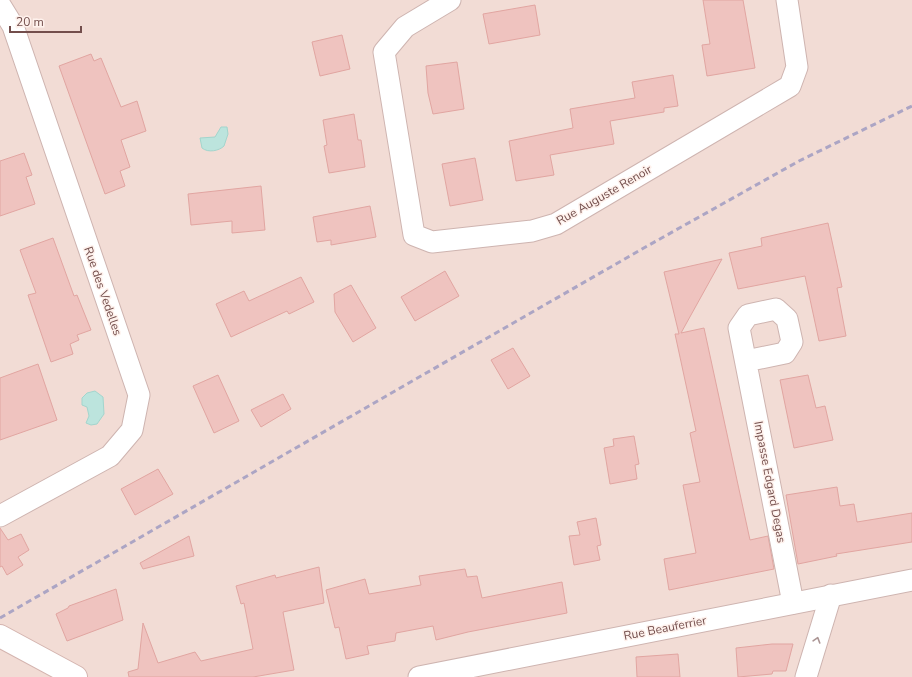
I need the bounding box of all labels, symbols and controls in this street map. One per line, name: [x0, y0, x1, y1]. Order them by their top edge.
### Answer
scale bar: [10, 8, 81, 34]
text: 20 m: [16, 14, 44, 30]
street label: Rue Auguste Renoir: [553, 161, 655, 229]
street label: Rue des Vedelles: [80, 244, 126, 338]
street label: Impasse Edgard Degas: [750, 420, 790, 545]
street label: Rue Beauferrier: [622, 612, 708, 644]
one-way arrow: [812, 636, 821, 643]

